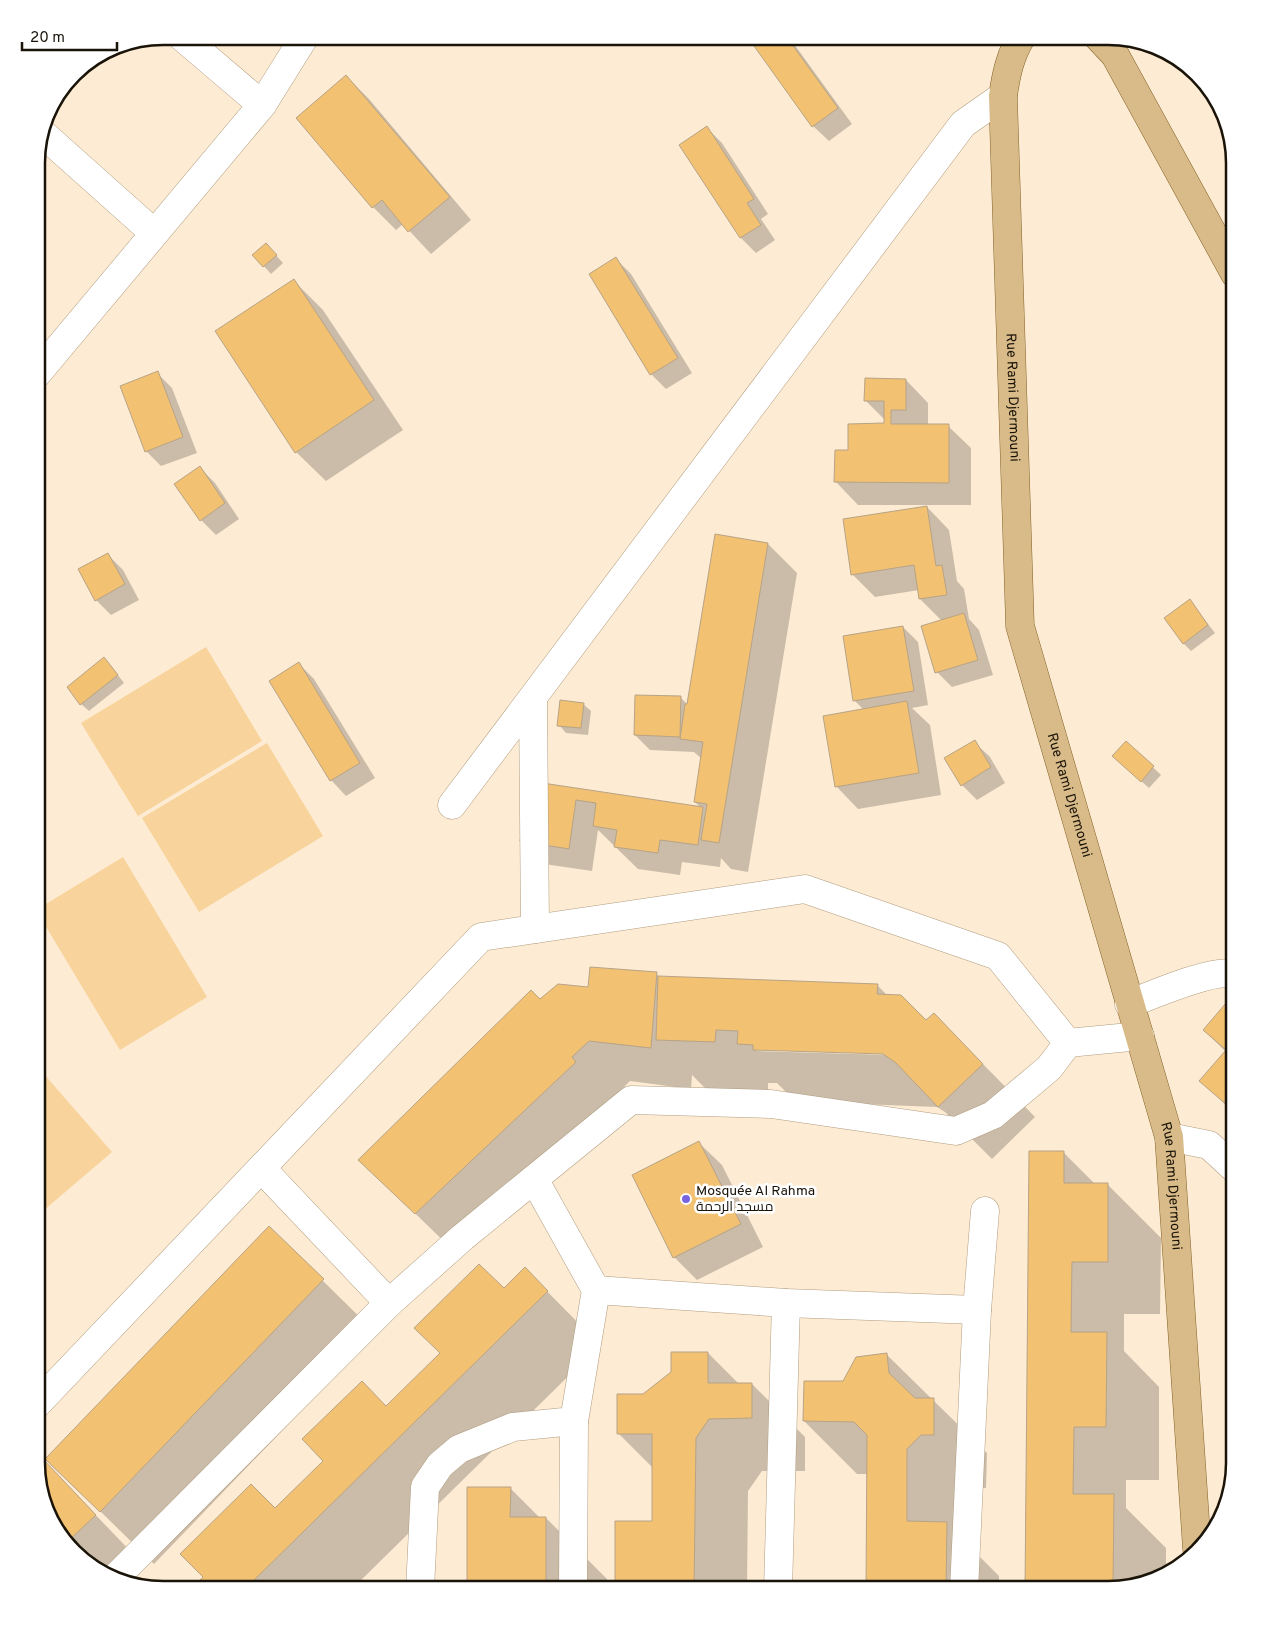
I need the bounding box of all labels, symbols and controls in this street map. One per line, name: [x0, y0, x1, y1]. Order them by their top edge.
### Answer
scale bar: [22, 20, 118, 52]
text: 20 m: [30, 29, 65, 48]
street label: Rue Rami Djermouni: [1002, 333, 1023, 462]
street label: Rue Rami Djermouni: [1043, 731, 1096, 859]
street label: Rue Rami Djermouni: [1157, 1120, 1185, 1251]
place label: Mosquée Al Rahma مسجد الرحمة: [696, 1183, 815, 1216]
marker: Mosquée Al Rahma مسجد الرحمة: [680, 1193, 692, 1205]

